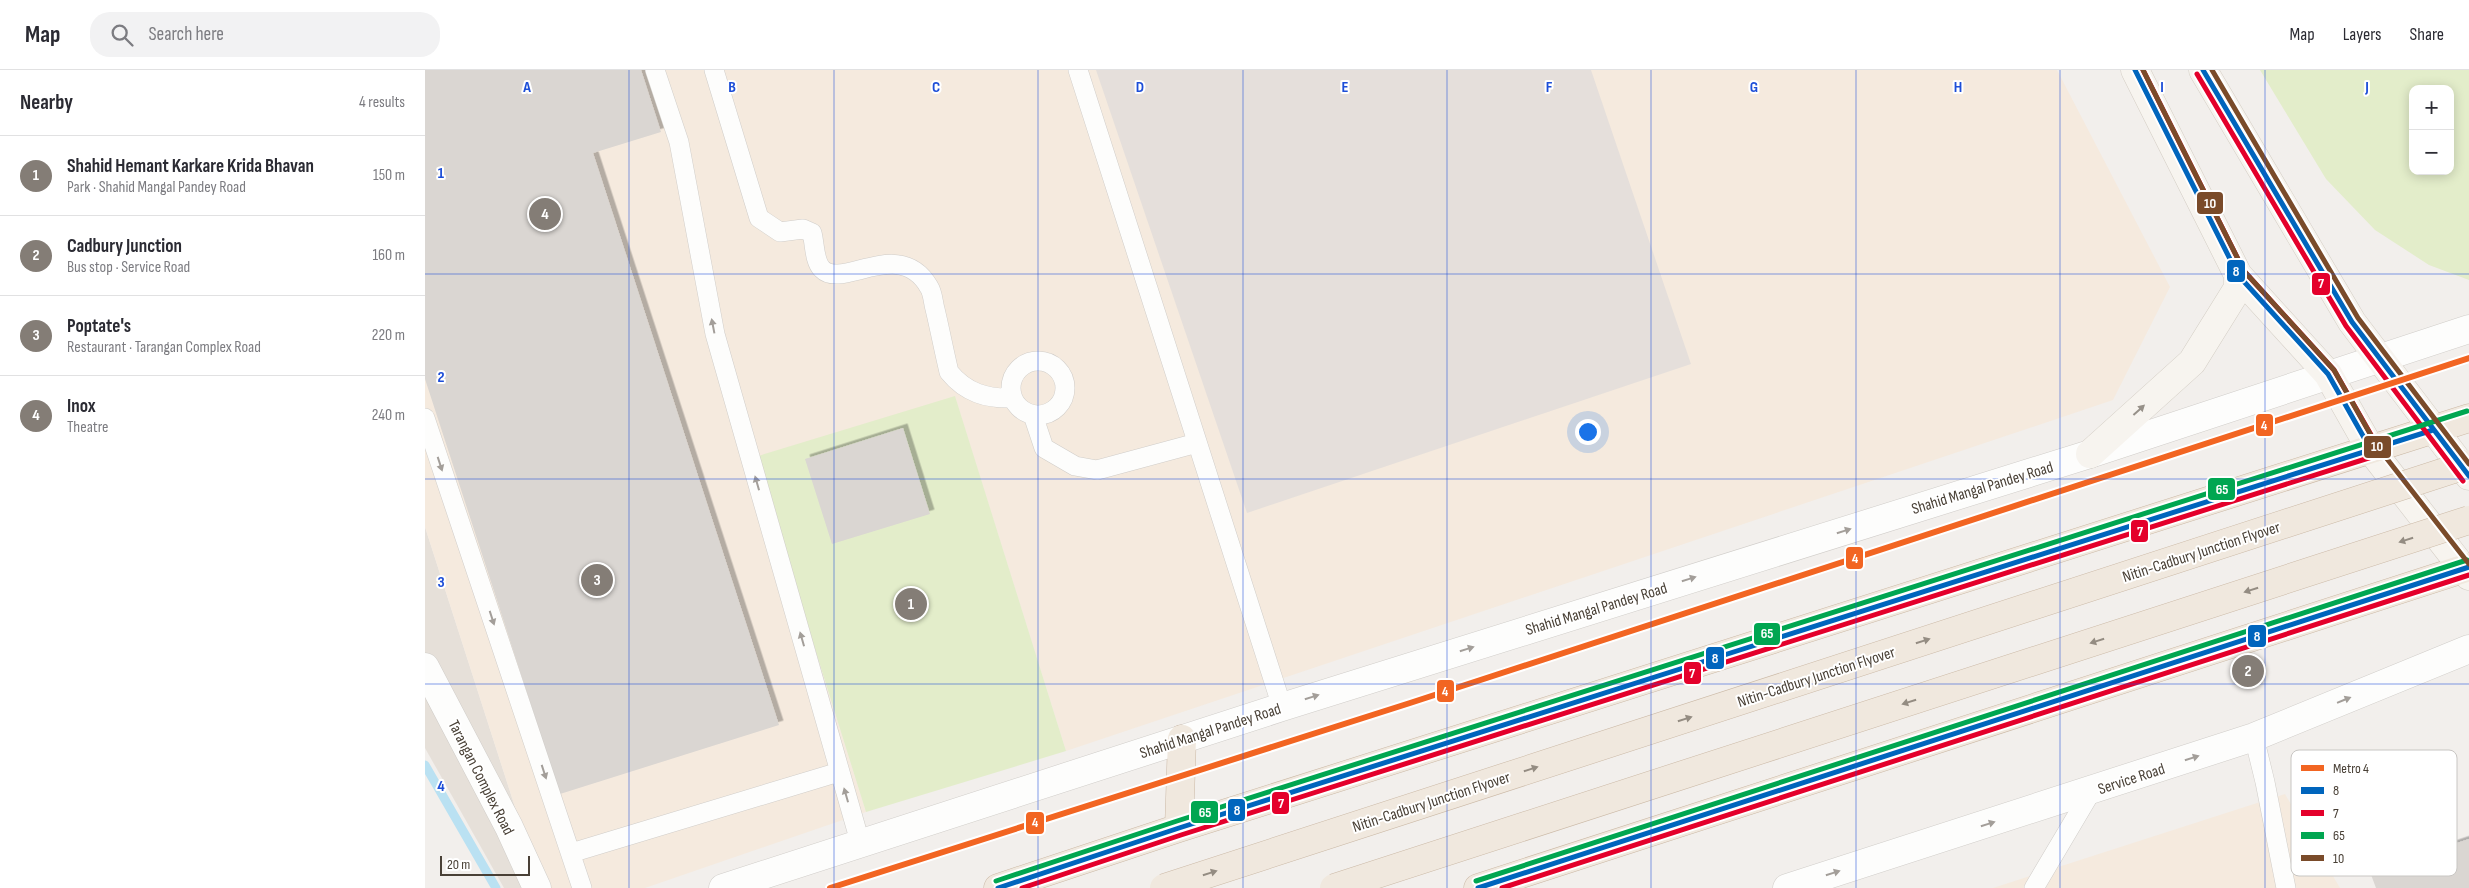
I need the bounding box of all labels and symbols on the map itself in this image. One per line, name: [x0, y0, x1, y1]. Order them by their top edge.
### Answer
text: A: [522, 78, 531, 97]
text: B: [728, 78, 736, 97]
text: C: [932, 78, 940, 97]
text: D: [1136, 78, 1144, 97]
text: E: [1342, 78, 1349, 97]
text: F: [1546, 78, 1553, 97]
text: G: [1750, 78, 1758, 97]
text: H: [1954, 78, 1962, 97]
text: I: [2160, 78, 2164, 97]
text: J: [2364, 78, 2369, 97]
text: 1: [438, 164, 445, 183]
line badge: 10: [2196, 191, 2224, 215]
pin: 4: [529, 195, 561, 233]
text: 10: [2204, 195, 2216, 212]
line badge: 8: [2226, 259, 2246, 283]
text: 8: [2233, 263, 2240, 280]
line badge: 7: [2311, 272, 2331, 296]
text: 7: [2318, 275, 2325, 292]
one-way arrow: [709, 318, 717, 334]
text: 2: [437, 368, 445, 387]
one-way arrow: [2133, 404, 2146, 415]
line badge: 4: [2255, 413, 2274, 437]
text: 4: [2261, 417, 2268, 434]
your location: [1575, 419, 1601, 445]
line badge: 10: [2363, 435, 2392, 459]
text: 10: [2371, 438, 2383, 455]
one-way arrow: [437, 457, 445, 472]
street label: Shahid Mangal Pandey Road: [1909, 458, 2056, 519]
one-way arrow: [753, 475, 761, 490]
line badge: 65: [2207, 477, 2236, 501]
text: 65: [2216, 481, 2228, 498]
street label: Nitin-Cadbury Junction Flyover: [2120, 518, 2283, 587]
line badge: 7: [2130, 519, 2149, 543]
text: 7: [2137, 523, 2144, 540]
one-way arrow: [1837, 526, 1852, 534]
one-way arrow: [2398, 537, 2413, 545]
line badge: 4: [1845, 546, 1864, 570]
text: 4: [1852, 550, 1859, 567]
pin: 3: [581, 561, 613, 599]
text: 3: [437, 573, 445, 592]
one-way arrow: [1682, 575, 1697, 583]
street label: Shahid Mangal Pandey Road: [1523, 579, 1670, 640]
pin: 1: [895, 585, 927, 623]
one-way arrow: [2244, 587, 2259, 595]
one-way arrow: [488, 611, 496, 626]
line badge: 65: [1753, 622, 1781, 646]
line badge: 8: [2247, 624, 2267, 648]
text: 65: [1761, 625, 1773, 642]
text: 8: [2254, 628, 2261, 645]
one-way arrow: [797, 631, 805, 646]
one-way arrow: [1916, 637, 1931, 645]
one-way arrow: [2089, 637, 2104, 645]
street label: Nitin-Cadbury Junction Flyover: [1735, 643, 1898, 712]
one-way arrow: [1460, 644, 1475, 652]
line badge: 8: [1705, 646, 1725, 670]
text: 8: [1712, 650, 1719, 667]
pin: 2: [2232, 652, 2264, 690]
line badge: 7: [1683, 661, 1702, 685]
text: 7: [1689, 665, 1696, 682]
line badge: 4: [1436, 679, 1455, 703]
text: 4: [1442, 683, 1449, 700]
one-way arrow: [1305, 693, 1320, 701]
one-way arrow: [2337, 696, 2351, 704]
one-way arrow: [1901, 698, 1916, 706]
street label: Shahid Mangal Pandey Road: [1138, 700, 1283, 763]
one-way arrow: [1678, 714, 1693, 722]
street label: Tarangan Complex Road: [444, 717, 518, 838]
legend: [2291, 750, 2457, 876]
one-way arrow: [2185, 753, 2200, 761]
street label: Service Road: [2096, 760, 2167, 799]
text: Metro 4: [2333, 760, 2369, 777]
one-way arrow: [1524, 764, 1539, 772]
one-way arrow: [540, 765, 548, 780]
street label: Nitin-Cadbury Junction Flyover: [1350, 768, 1513, 837]
text: 4: [437, 777, 445, 796]
text: 8: [2333, 782, 2339, 799]
one-way arrow: [842, 788, 850, 803]
line badge: 7: [1271, 791, 1290, 815]
text: 7: [1278, 795, 1285, 812]
line badge: 8: [1227, 798, 1246, 822]
line badge: 65: [1190, 800, 1219, 824]
text: 8: [1234, 802, 1241, 819]
text: 65: [1199, 804, 1211, 821]
text: 7: [2333, 805, 2339, 822]
line badge: 4: [1025, 811, 1045, 835]
text: 4: [1032, 814, 1039, 831]
one-way arrow: [1981, 820, 1996, 828]
text: 65: [2333, 827, 2345, 844]
text: 10: [2333, 850, 2344, 867]
scale bar: [440, 853, 530, 876]
one-way arrow: [1203, 869, 1218, 877]
one-way arrow: [1826, 869, 1841, 877]

